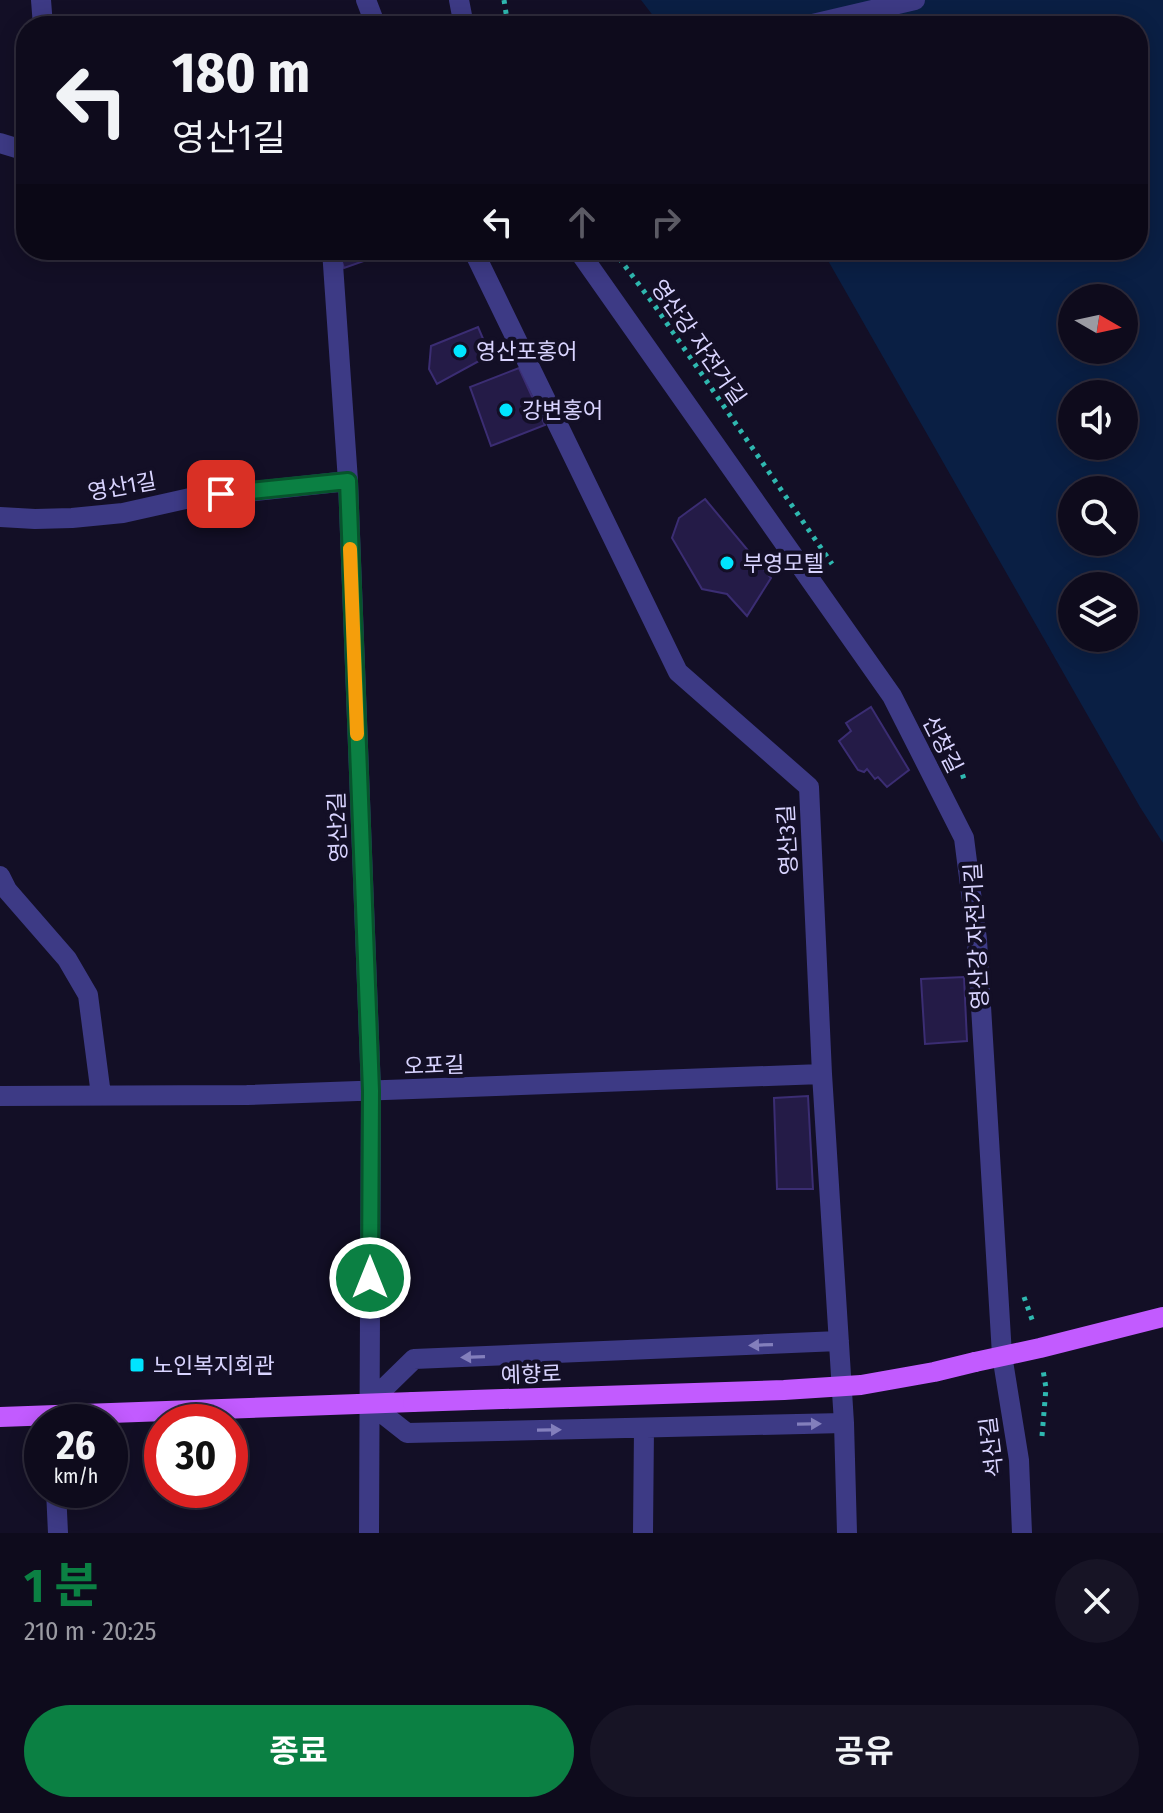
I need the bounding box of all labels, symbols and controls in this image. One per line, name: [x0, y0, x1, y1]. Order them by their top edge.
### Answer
text: 180 m: [172, 40, 310, 107]
icon: left: [40, 48, 144, 152]
text: 영산1길: [172, 116, 285, 160]
icon: left: [476, 200, 520, 244]
icon: ahead: [560, 200, 604, 244]
icon: right: [644, 200, 688, 244]
street label: 영산강 자전거길: [645, 274, 752, 410]
north arrow: [1058, 284, 1138, 364]
map controls: [1058, 284, 1138, 652]
place label: 영산포홍어: [476, 338, 577, 365]
marker: 영산포홍어: [451, 342, 469, 360]
button: sound: [1058, 380, 1138, 460]
place label: 강변홍어: [522, 397, 603, 424]
marker: 강변홍어: [497, 401, 515, 419]
pin: [187, 460, 255, 528]
street label: 영산1길: [86, 467, 159, 506]
icon: arrive: [199, 472, 243, 516]
button: search: [1058, 476, 1138, 556]
place label: 부영모텔: [743, 550, 824, 577]
marker: 부영모텔: [718, 554, 736, 572]
button: layers: [1058, 572, 1138, 652]
street label: 선창길: [917, 711, 968, 777]
street label: 영산2길: [323, 791, 352, 863]
street label: 영산3길: [772, 804, 803, 876]
street label: 영산강 자전거길: [959, 862, 994, 1010]
street label: 오포길: [403, 1051, 465, 1080]
position arrow: [328, 1236, 412, 1320]
one-way arrow: [748, 1338, 773, 1351]
one-way arrow: [460, 1350, 485, 1363]
place label: 노인복지회관: [153, 1352, 274, 1379]
marker: 노인복지회관: [128, 1356, 146, 1374]
street label: 예향로: [500, 1360, 562, 1389]
speed limit sign: 30: [144, 1404, 248, 1508]
street label: 석산길: [974, 1415, 1009, 1479]
one-way arrow: [797, 1417, 822, 1430]
text: 26: [56, 1422, 96, 1470]
one-way arrow: [537, 1424, 562, 1436]
text: km/h: [54, 1464, 98, 1488]
text: 1 분: [24, 1557, 98, 1615]
button: close: [1055, 1559, 1139, 1643]
text: 210 m · 20:25: [24, 1616, 156, 1647]
button: 종료: [24, 1705, 574, 1797]
button: 공유: [590, 1705, 1139, 1797]

